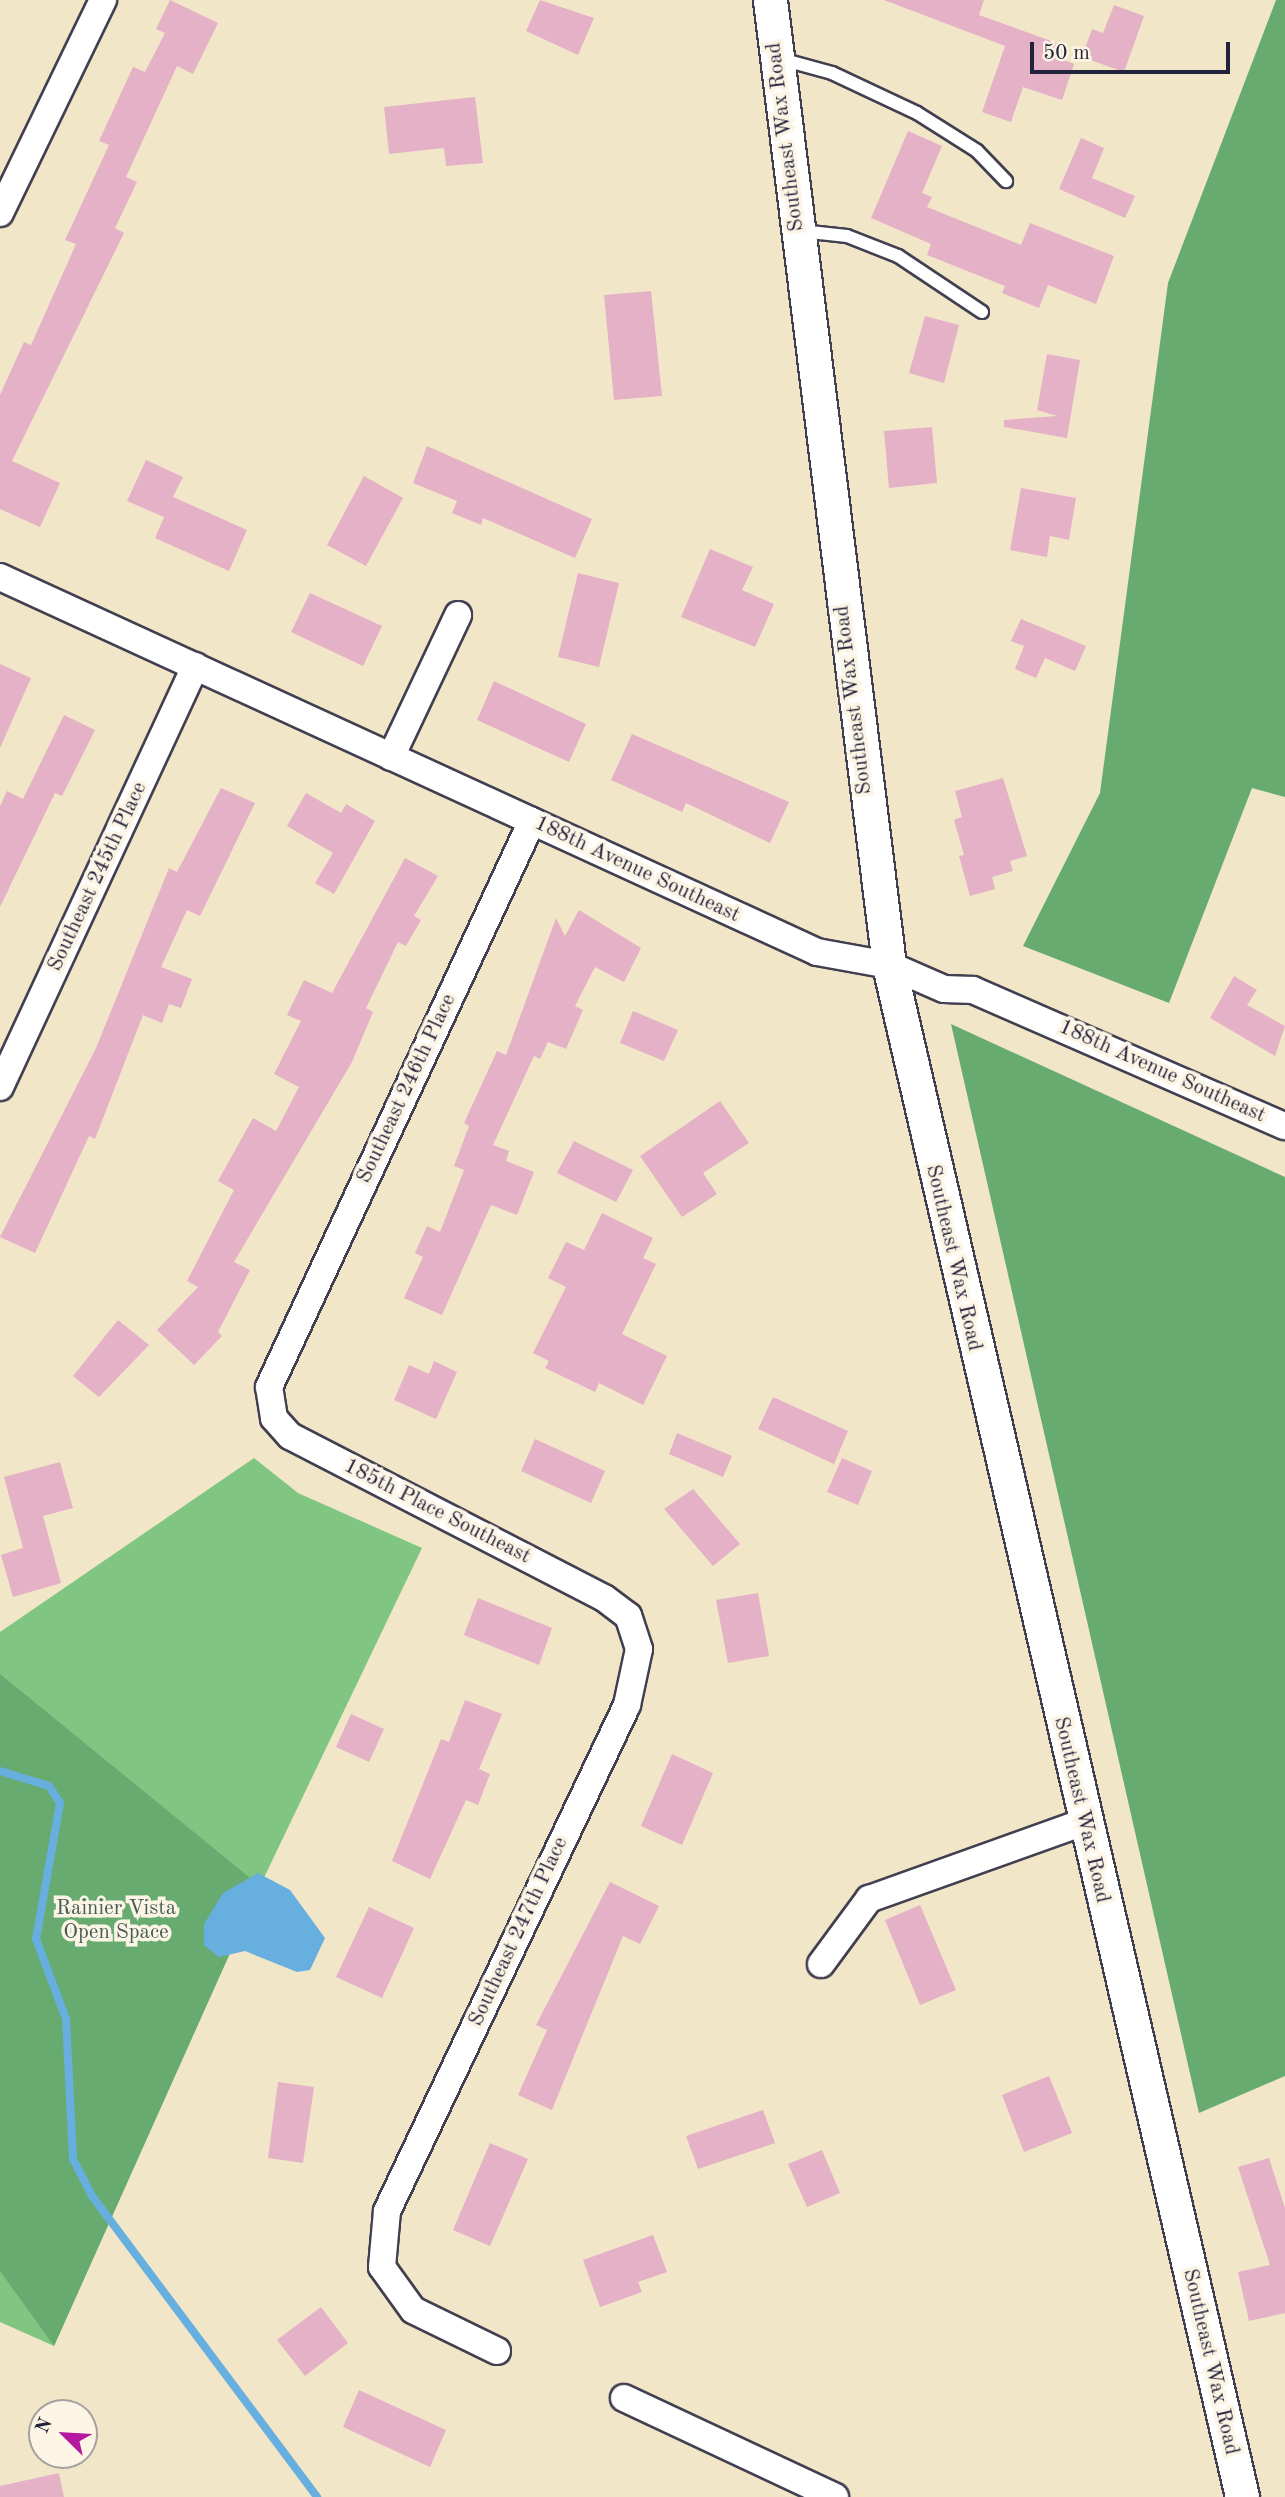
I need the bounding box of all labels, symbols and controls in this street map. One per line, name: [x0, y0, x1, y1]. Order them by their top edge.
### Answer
scale bar: [1033, 28, 1232, 72]
street label: Southeast Wax Road: [762, 41, 810, 233]
text: 50 m: [1043, 43, 1090, 64]
street label: Southeast Wax Road: [830, 604, 878, 796]
street label: Southeast 245th Place: [43, 778, 153, 976]
street label: 188th Avenue Southeast: [530, 811, 744, 929]
street label: Southeast 246th Place: [352, 990, 462, 1188]
street label: 188th Avenue Southeast: [1055, 1015, 1269, 1129]
street label: Southeast Wax Road: [919, 1162, 987, 1354]
street label: 185th Place Southeast: [339, 1454, 535, 1570]
street label: Southeast Wax Road: [1047, 1714, 1115, 1906]
street label: Southeast 247th Place: [464, 1833, 574, 2031]
park label: Rainier Vista Open Space: [56, 1896, 176, 1946]
street label: Southeast Wax Road: [1176, 2266, 1244, 2458]
north arrow: [28, 2399, 98, 2469]
text: N: [34, 2416, 57, 2437]

